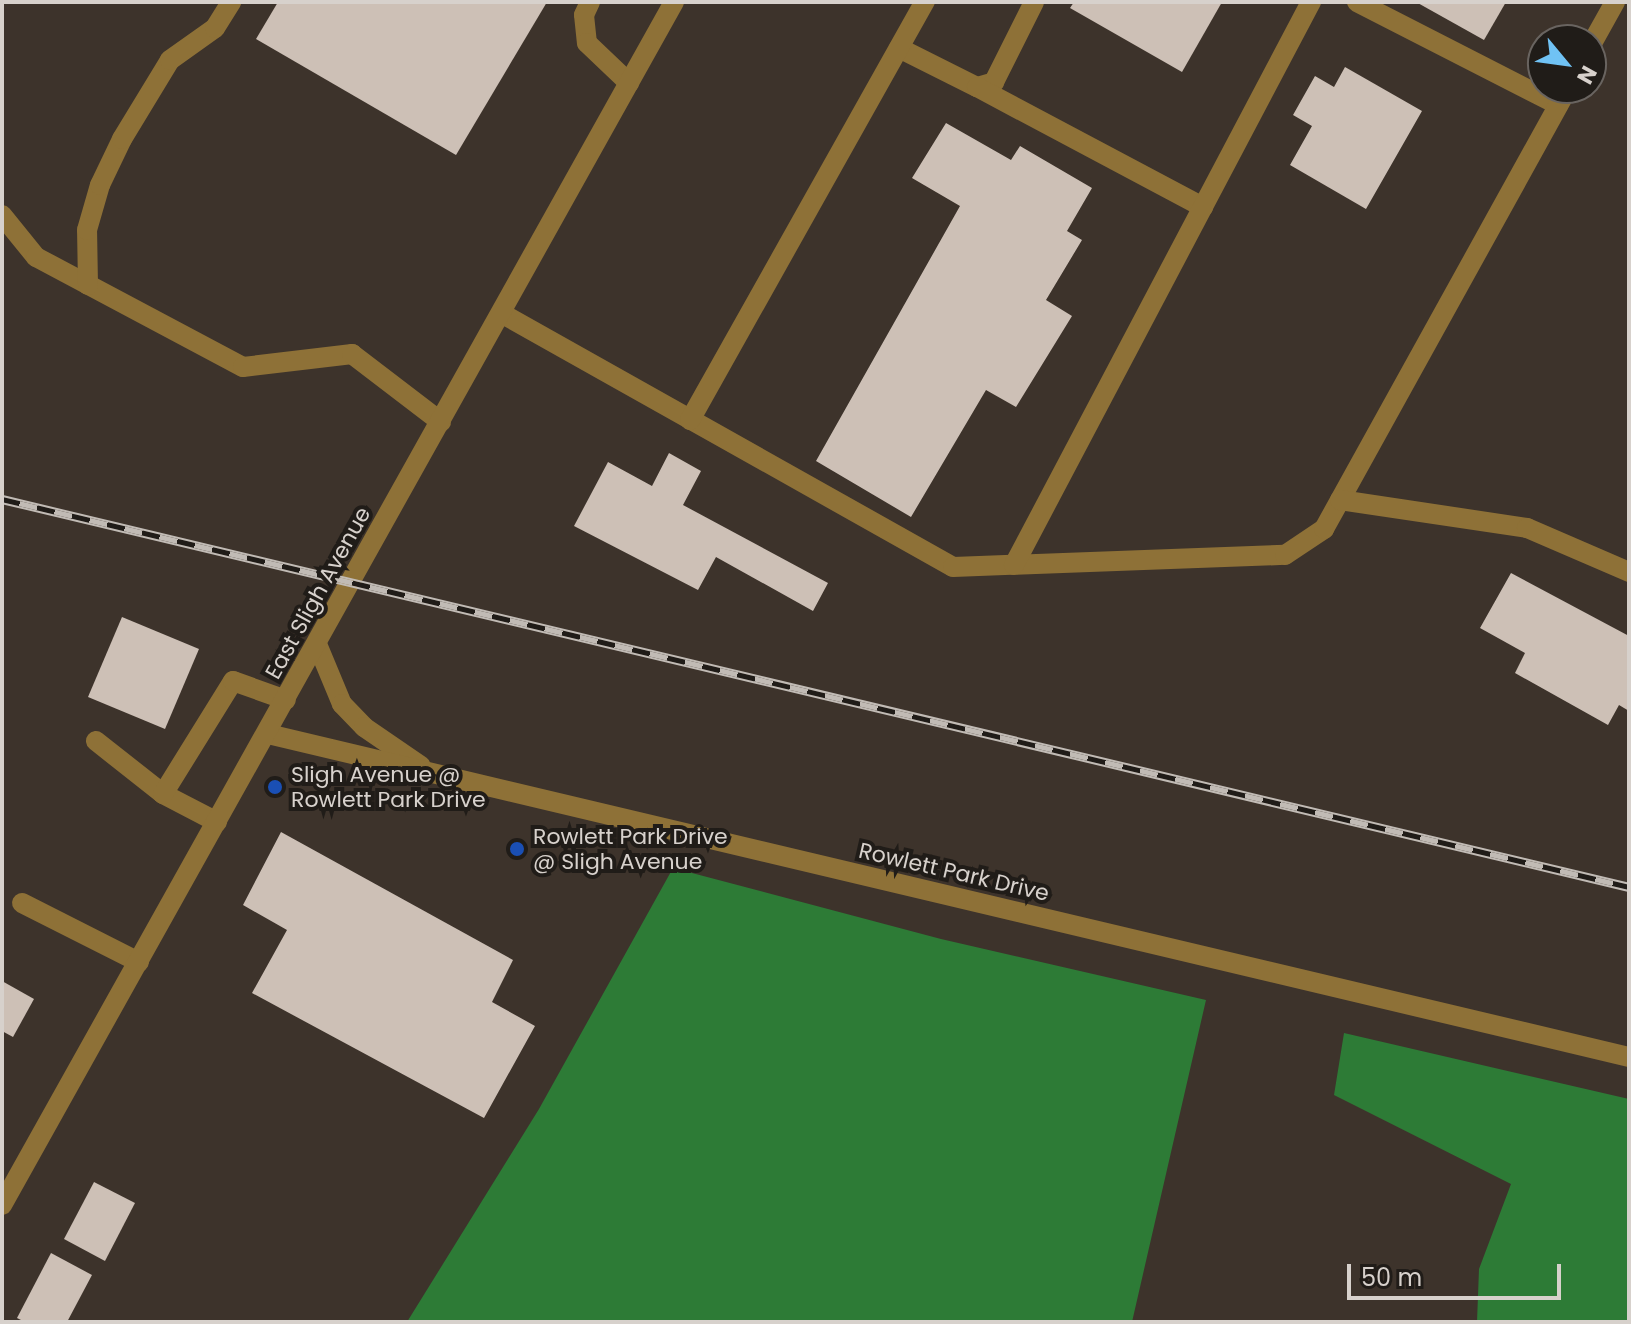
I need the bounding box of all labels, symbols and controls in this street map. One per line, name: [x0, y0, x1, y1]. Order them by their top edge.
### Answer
north arrow: [1527, 24, 1607, 104]
text: N: [1569, 60, 1604, 90]
street label: East Sligh Avenue: [260, 502, 376, 684]
place label: Sligh Avenue @ Rowlett Park Drive: [291, 761, 486, 812]
marker: Sligh Avenue @ Rowlett Park Drive: [266, 778, 284, 796]
place label: Rowlett Park Drive @ Sligh Avenue: [533, 823, 728, 874]
street label: Rowlett Park Drive: [856, 837, 1052, 907]
marker: Rowlett Park Drive @ Sligh Avenue: [508, 840, 526, 858]
scale bar: [1351, 1248, 1565, 1298]
text: 50 m: [1361, 1261, 1422, 1294]

